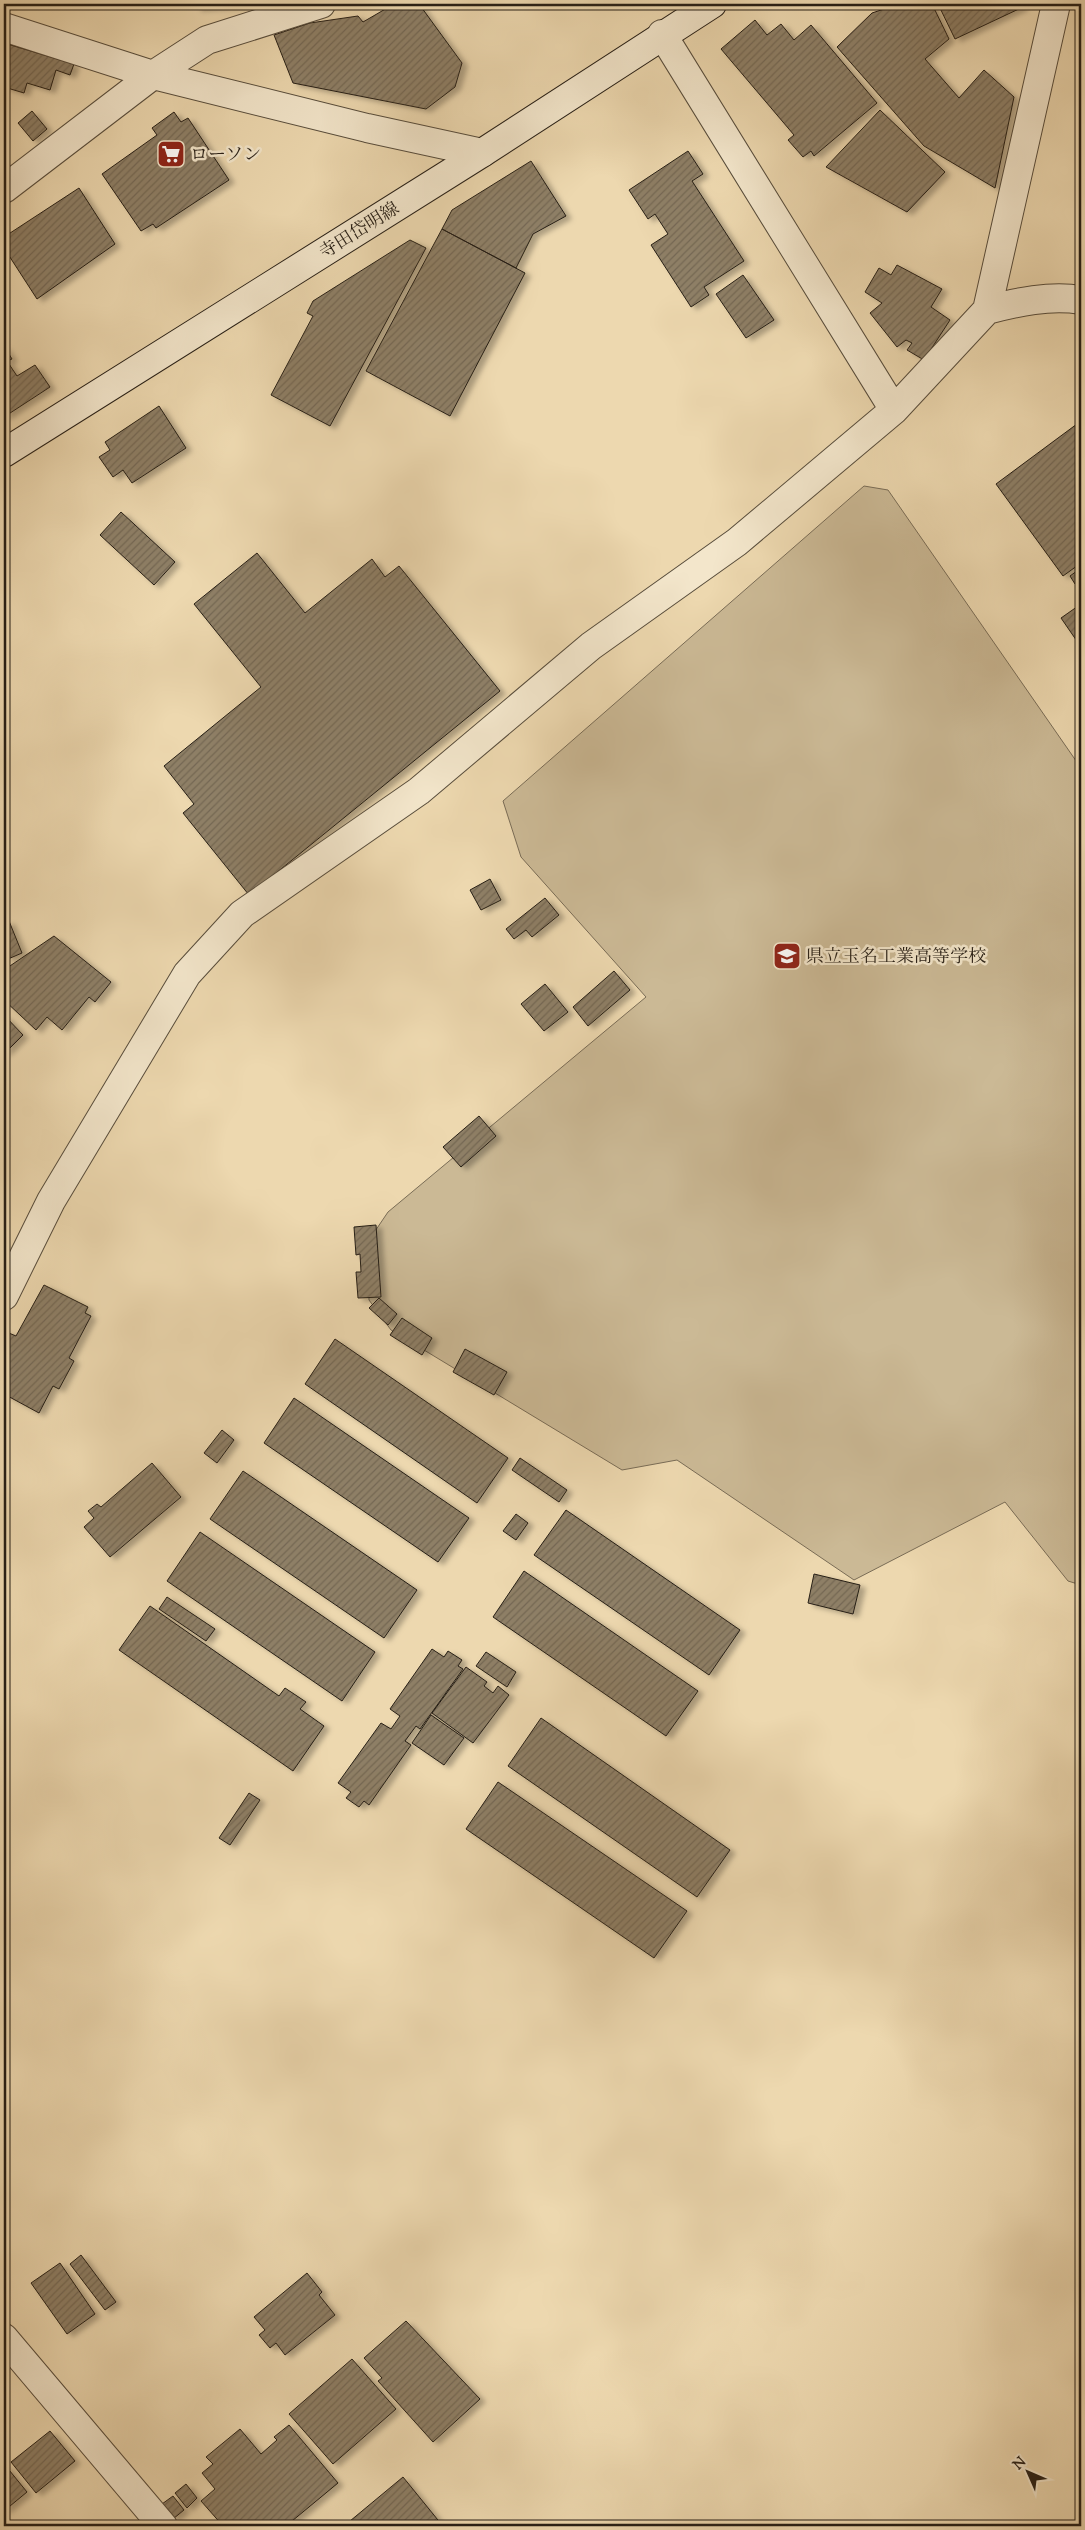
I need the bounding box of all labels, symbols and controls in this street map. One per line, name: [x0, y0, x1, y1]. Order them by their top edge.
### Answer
supermarket icon: ローソン: [156, 139, 186, 169]
place label: ローソン: [190, 143, 261, 169]
street label: 寺田岱明線: [315, 197, 405, 267]
school or university icon: 県立玉名工業高等学校: [772, 941, 802, 971]
place label: 県立玉名工業高等学校: [806, 945, 986, 971]
north arrow: [1002, 2448, 1052, 2498]
text: N: [1009, 2453, 1031, 2475]

